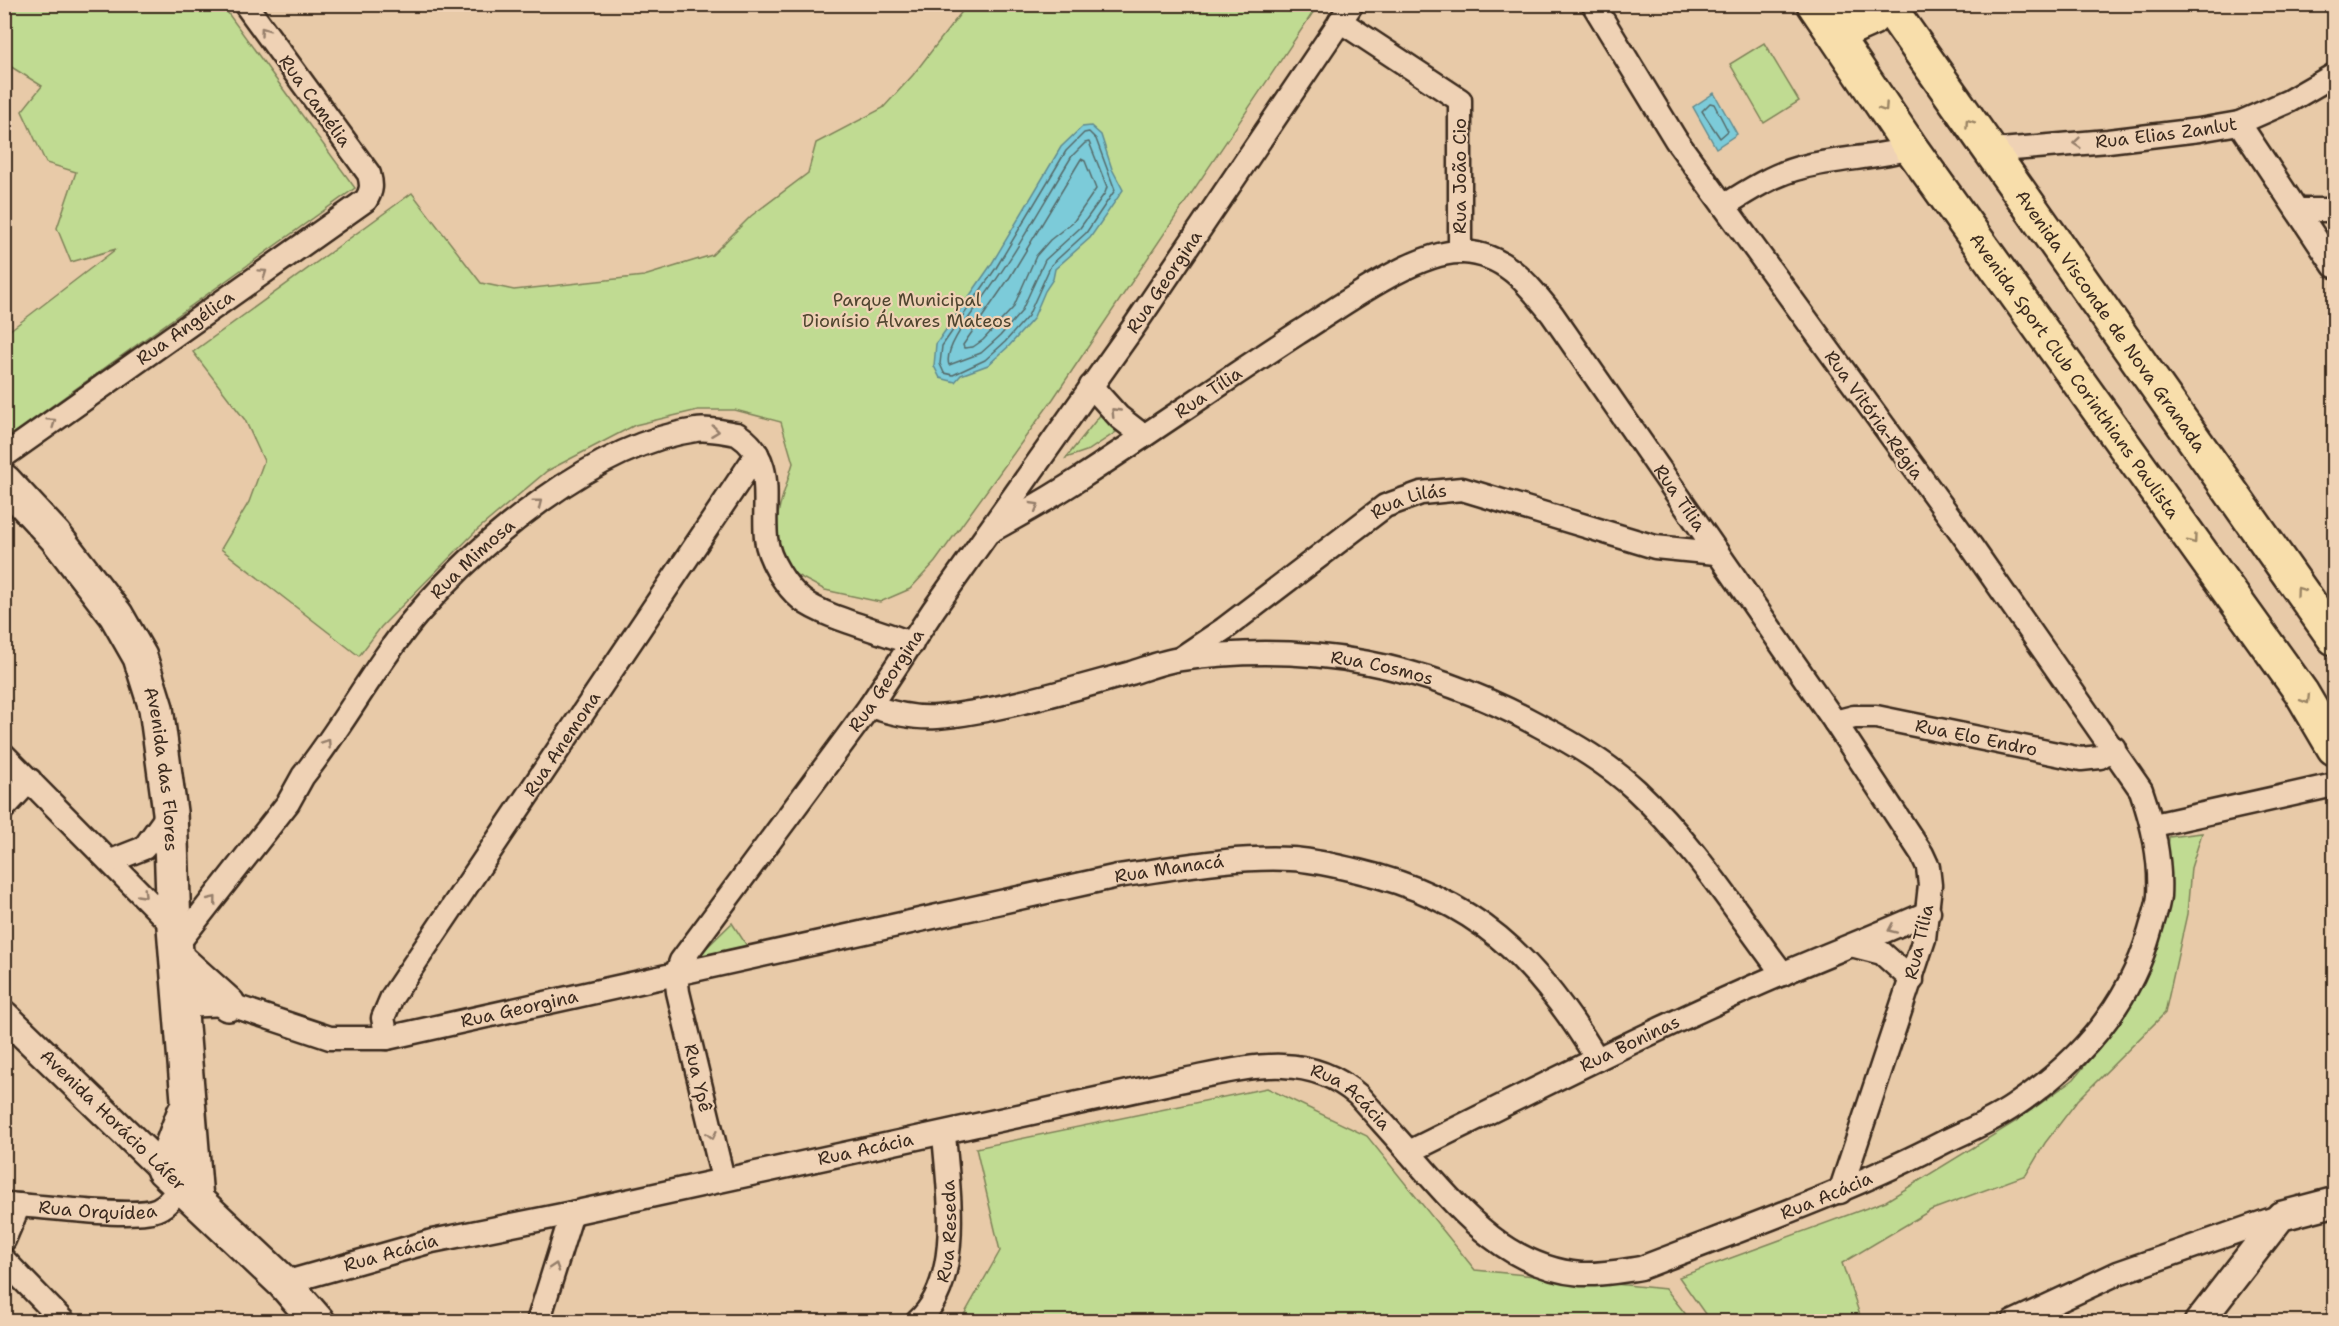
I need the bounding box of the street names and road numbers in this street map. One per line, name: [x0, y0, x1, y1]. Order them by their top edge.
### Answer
street label: Rua Camélia: [273, 50, 357, 152]
street label: Rua Elias Zanlut: [2094, 112, 2239, 154]
street label: Rua João Cio: [1448, 118, 1472, 234]
street label: Avenida Visconde de Nova Granada: [2010, 185, 2211, 457]
street label: Rua Georgina: [1121, 226, 1208, 338]
street label: Avenida Sport Club Corinthians Paulista: [1964, 228, 2185, 524]
street label: Rua Angélica: [132, 285, 239, 371]
street label: Rua Vitória-Régia: [1819, 346, 1929, 484]
street label: Rua Tília: [1170, 361, 1247, 424]
street label: Rua Tília: [1648, 460, 1711, 536]
street label: Rua Lilás: [1366, 479, 1448, 525]
street label: Rua Mimosa: [425, 513, 520, 604]
street label: Rua Georgina: [843, 624, 930, 737]
street label: Rua Cosmos: [1329, 645, 1436, 691]
street label: Avenida das Flores: [138, 684, 183, 852]
street label: Rua Anemona: [518, 687, 606, 801]
street label: Rua Elo Endro: [1913, 713, 2040, 762]
street label: Rua Manacá: [1113, 849, 1225, 888]
street label: Rua Tília: [1899, 902, 1939, 982]
street label: Rua Georgina: [458, 984, 580, 1033]
street label: Rua Boninas: [1576, 1009, 1684, 1078]
street label: Rua Ypê: [678, 1041, 718, 1115]
street label: Avenida Horácio Láfer: [35, 1044, 191, 1196]
street label: Rua Acácia: [1307, 1058, 1396, 1135]
street label: Rua Acácia: [815, 1127, 916, 1171]
street label: Rua Acácia: [1777, 1166, 1876, 1225]
street label: Rua Reseda: [930, 1179, 962, 1285]
street label: Rua Orquídea: [37, 1195, 159, 1225]
street label: Rua Acácia: [341, 1228, 440, 1278]

